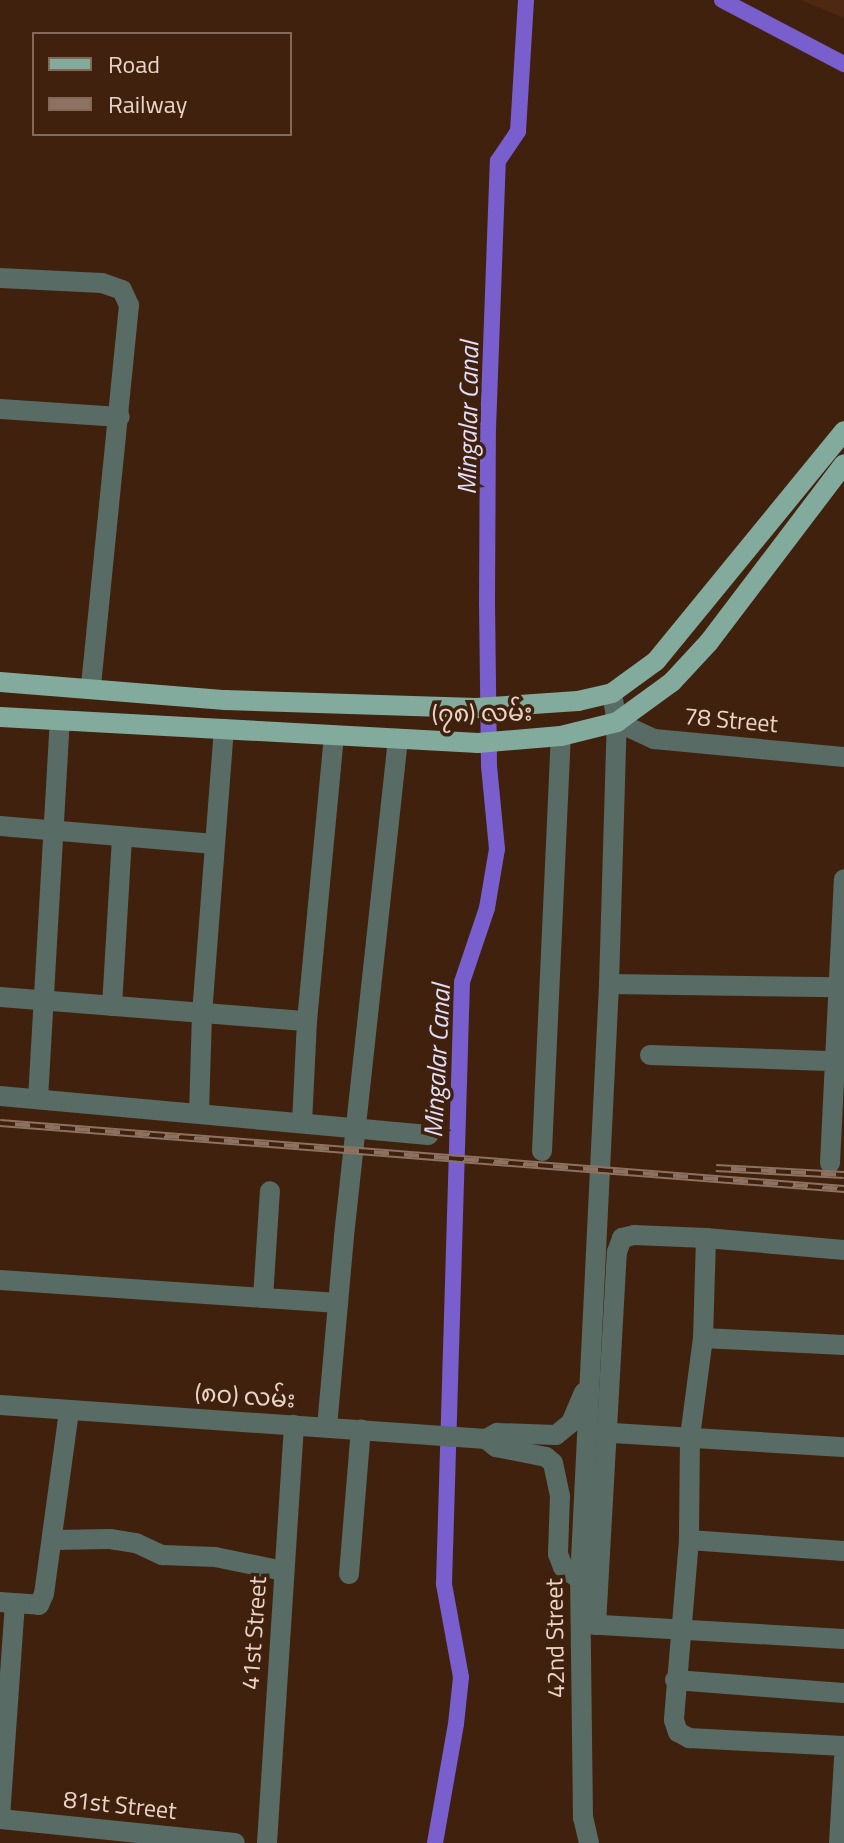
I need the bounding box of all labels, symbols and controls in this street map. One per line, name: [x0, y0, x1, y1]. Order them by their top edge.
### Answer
legend: [32, 32, 292, 136]
text: Road: [108, 46, 160, 82]
text: Railway: [108, 86, 187, 122]
water label: Mingalar Canal: [451, 341, 485, 495]
street label: (၇၈) လမ်း: [431, 698, 533, 728]
street label: 78 Street: [683, 702, 779, 738]
water label: Mingalar Canal: [417, 983, 457, 1139]
street label: (၈၀) လမ်း: [194, 1378, 296, 1414]
street label: 41st Street: [236, 1575, 272, 1691]
street label: 42nd Street: [540, 1578, 570, 1698]
street label: 81st Street: [62, 1785, 178, 1825]

